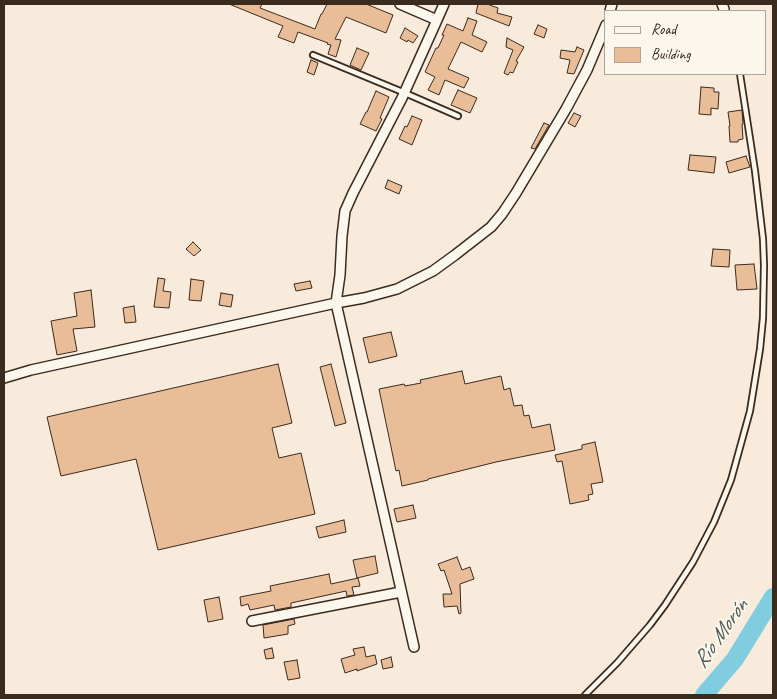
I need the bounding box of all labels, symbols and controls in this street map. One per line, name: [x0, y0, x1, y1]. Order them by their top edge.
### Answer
legend: [604, 10, 767, 75]
text: Road: [651, 20, 676, 39]
text: Building: [651, 45, 690, 64]
water label: Río Morón: [688, 594, 754, 674]

